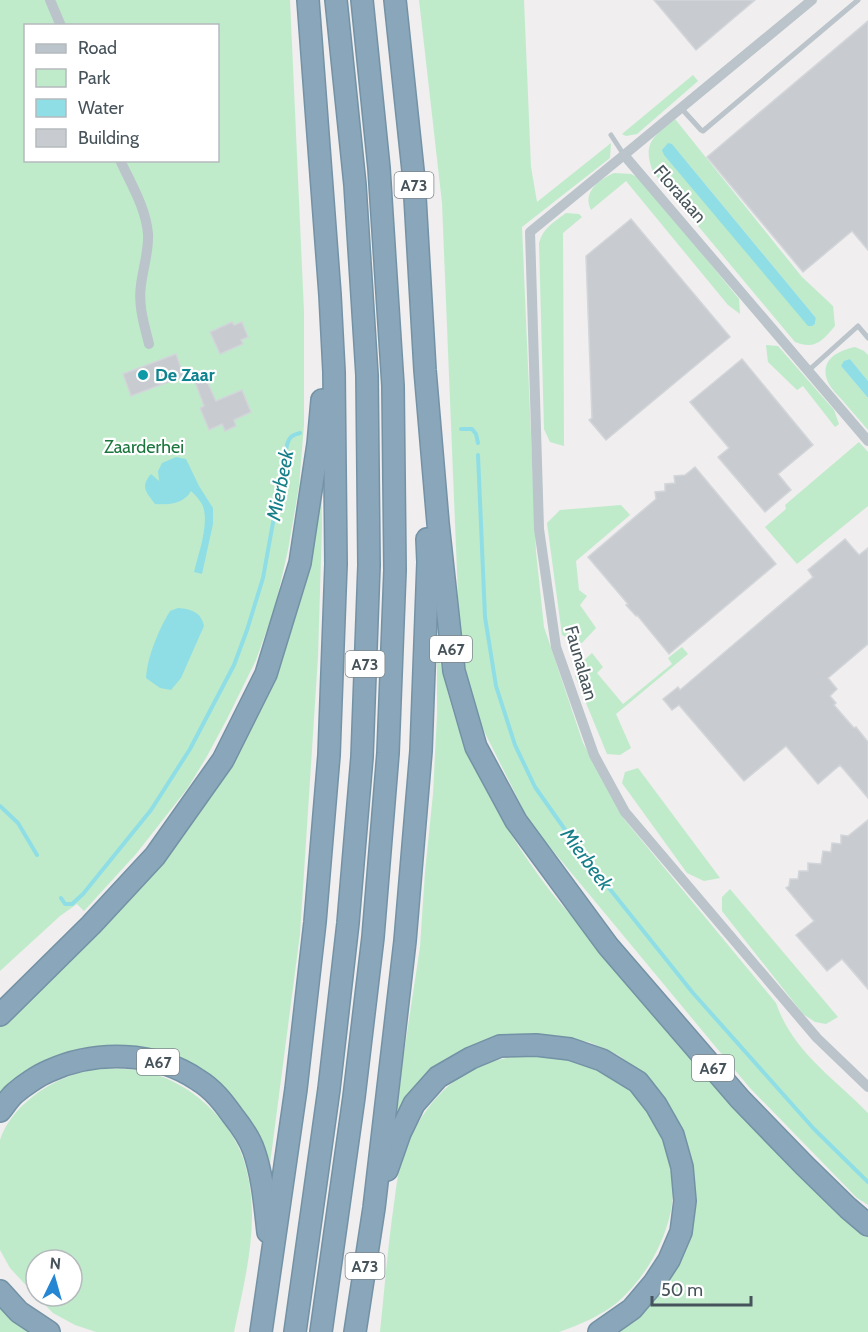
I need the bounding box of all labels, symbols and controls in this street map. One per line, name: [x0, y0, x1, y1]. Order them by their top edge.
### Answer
legend: [24, 24, 219, 162]
text: Road: [78, 37, 117, 59]
text: Park: [78, 67, 111, 89]
text: Water: [78, 97, 124, 119]
text: Building: [78, 127, 140, 149]
street label: Floralaan: [649, 161, 711, 227]
road number: A73: [394, 172, 434, 198]
place label: De Zaar: [155, 364, 215, 386]
marker: De Zaar: [136, 368, 150, 382]
park label: Zaarderhei: [104, 436, 184, 458]
water label: Mierbeek: [261, 446, 299, 523]
street label: Faunalaan: [560, 623, 602, 703]
road number: A67: [430, 636, 472, 662]
road number: A73: [346, 651, 385, 677]
water label: Mierbeek: [555, 822, 619, 896]
road number: A67: [137, 1049, 179, 1075]
road number: A67: [692, 1055, 734, 1081]
north arrow: [24, 1248, 84, 1308]
road number: A73: [346, 1253, 385, 1279]
text: N: [49, 1254, 62, 1274]
scale bar: [652, 1269, 751, 1307]
text: 50 m: [661, 1279, 703, 1301]

